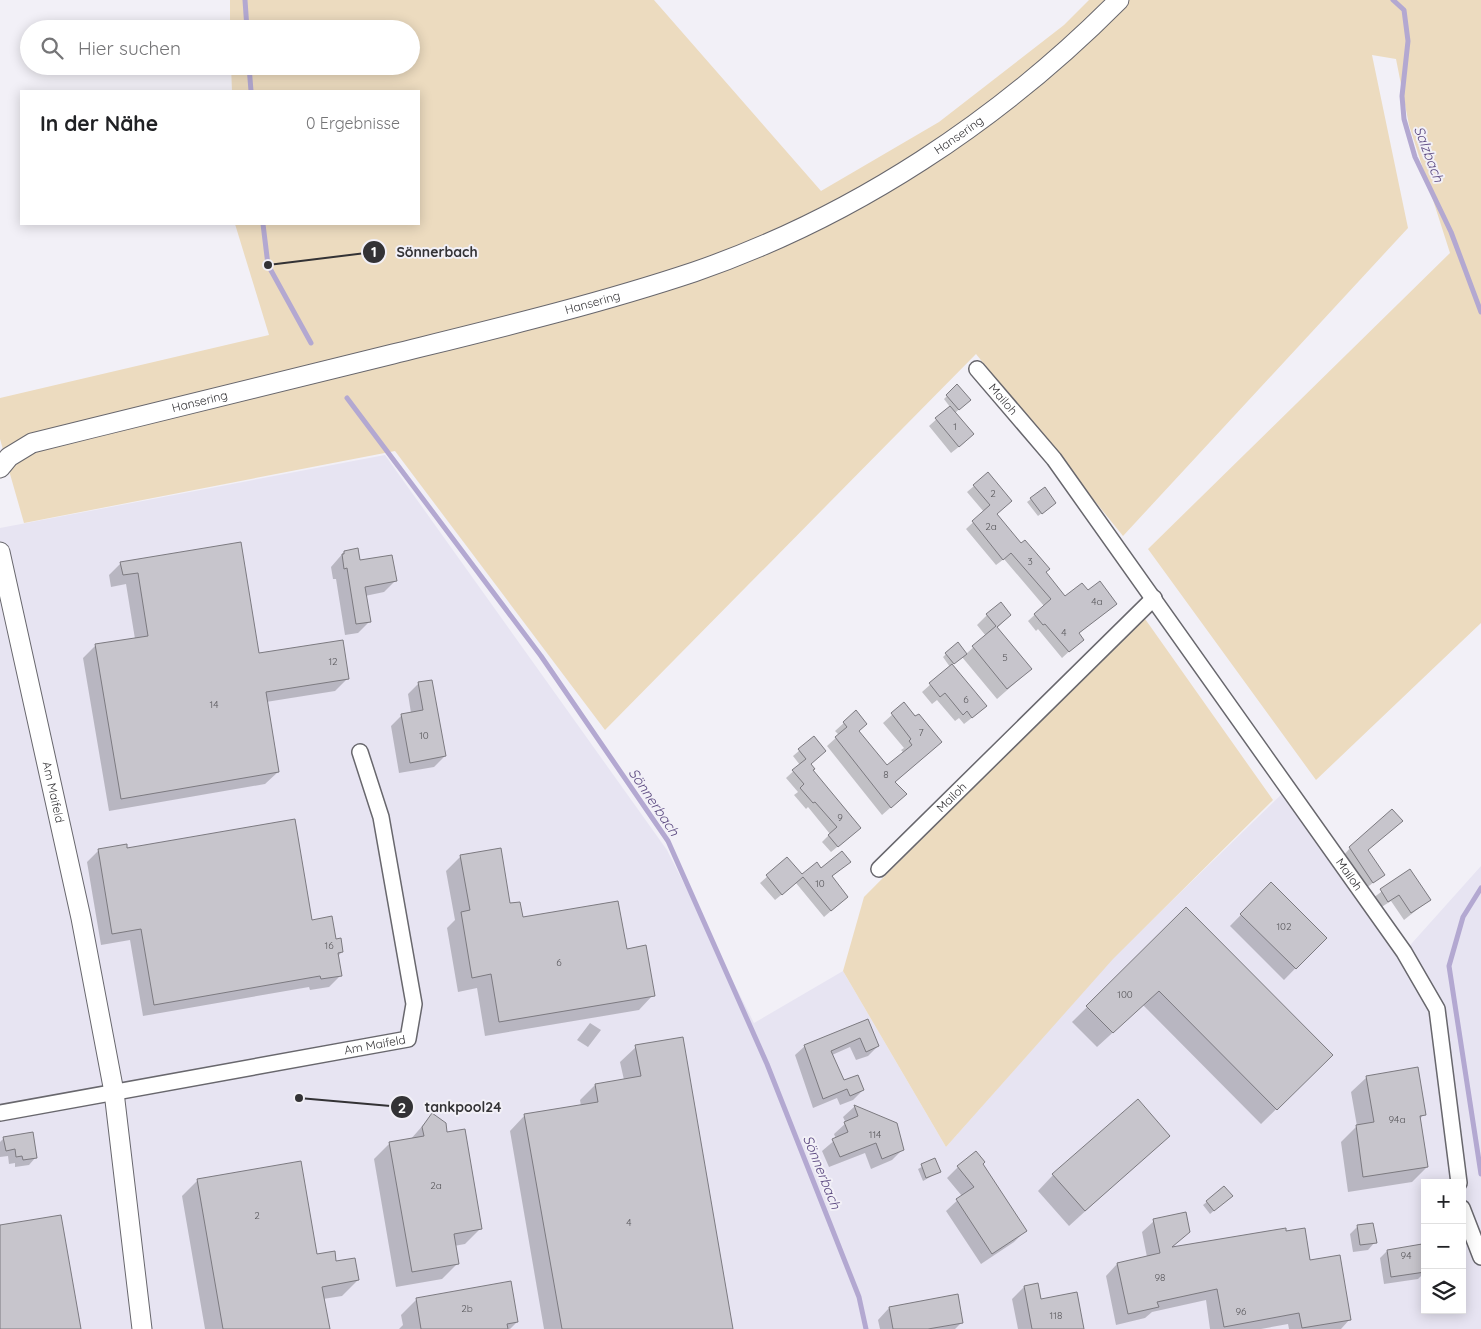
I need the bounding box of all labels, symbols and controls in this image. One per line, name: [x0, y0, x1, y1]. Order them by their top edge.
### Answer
search box: [20, 20, 420, 75]
icon: search: [38, 34, 66, 62]
text: Hier suchen: [78, 36, 181, 60]
text: In der Nähe: [40, 110, 158, 136]
street label: Hansering: [931, 112, 986, 157]
text: 0 Ergebnisse: [306, 113, 400, 133]
water label: Salzbach: [1410, 123, 1448, 185]
callout: Sönnerbach: [362, 238, 488, 267]
text: 1: [371, 242, 377, 261]
text: Sönnerbach: [396, 243, 478, 261]
street label: Hansering: [563, 287, 622, 317]
street label: Mailoh: [986, 380, 1021, 418]
street label: Hansering: [170, 387, 229, 415]
house number: 1: [953, 420, 957, 433]
house number: 2: [990, 487, 996, 500]
house number: 2a: [985, 520, 997, 533]
house number: 3: [1027, 555, 1033, 568]
house number: 4a: [1091, 595, 1103, 608]
house number: 4: [1061, 626, 1067, 639]
house number: 5: [1002, 651, 1008, 664]
house number: 12: [328, 655, 338, 668]
house number: 6: [963, 693, 969, 706]
house number: 14: [210, 698, 218, 711]
house number: 7: [918, 726, 924, 739]
house number: 10: [419, 729, 429, 742]
street label: Am Maifeld: [40, 760, 68, 824]
water label: Sönnerbach: [625, 765, 684, 840]
house number: 8: [883, 768, 889, 781]
street label: Mailoh: [933, 779, 970, 815]
house number: 9: [837, 811, 843, 824]
street label: Mailoh: [1333, 855, 1366, 893]
house number: 10: [815, 877, 825, 890]
house number: 102: [1276, 920, 1292, 933]
house number: 16: [324, 939, 334, 952]
house number: 6: [556, 956, 562, 969]
house number: 100: [1117, 988, 1133, 1001]
street label: Am Maifeld: [343, 1032, 407, 1057]
callout: tankpool24: [389, 1093, 511, 1122]
text: 2: [398, 1098, 406, 1117]
text: tankpool24: [424, 1098, 502, 1116]
house number: 94a: [1389, 1113, 1405, 1126]
house number: 114: [869, 1128, 881, 1141]
water label: Sönnerbach: [799, 1132, 845, 1212]
house number: 2a: [430, 1179, 442, 1192]
map controls: [1421, 1179, 1466, 1314]
button: +: [1421, 1179, 1466, 1224]
house number: 2: [254, 1209, 260, 1222]
house number: 4: [626, 1216, 632, 1229]
button: −: [1421, 1224, 1466, 1269]
house number: 94: [1401, 1249, 1411, 1262]
button: layers: [1421, 1269, 1466, 1314]
house number: 98: [1155, 1271, 1165, 1284]
house number: 2b: [461, 1302, 473, 1315]
house number: 96: [1236, 1305, 1247, 1318]
house number: 118: [1050, 1309, 1062, 1322]

